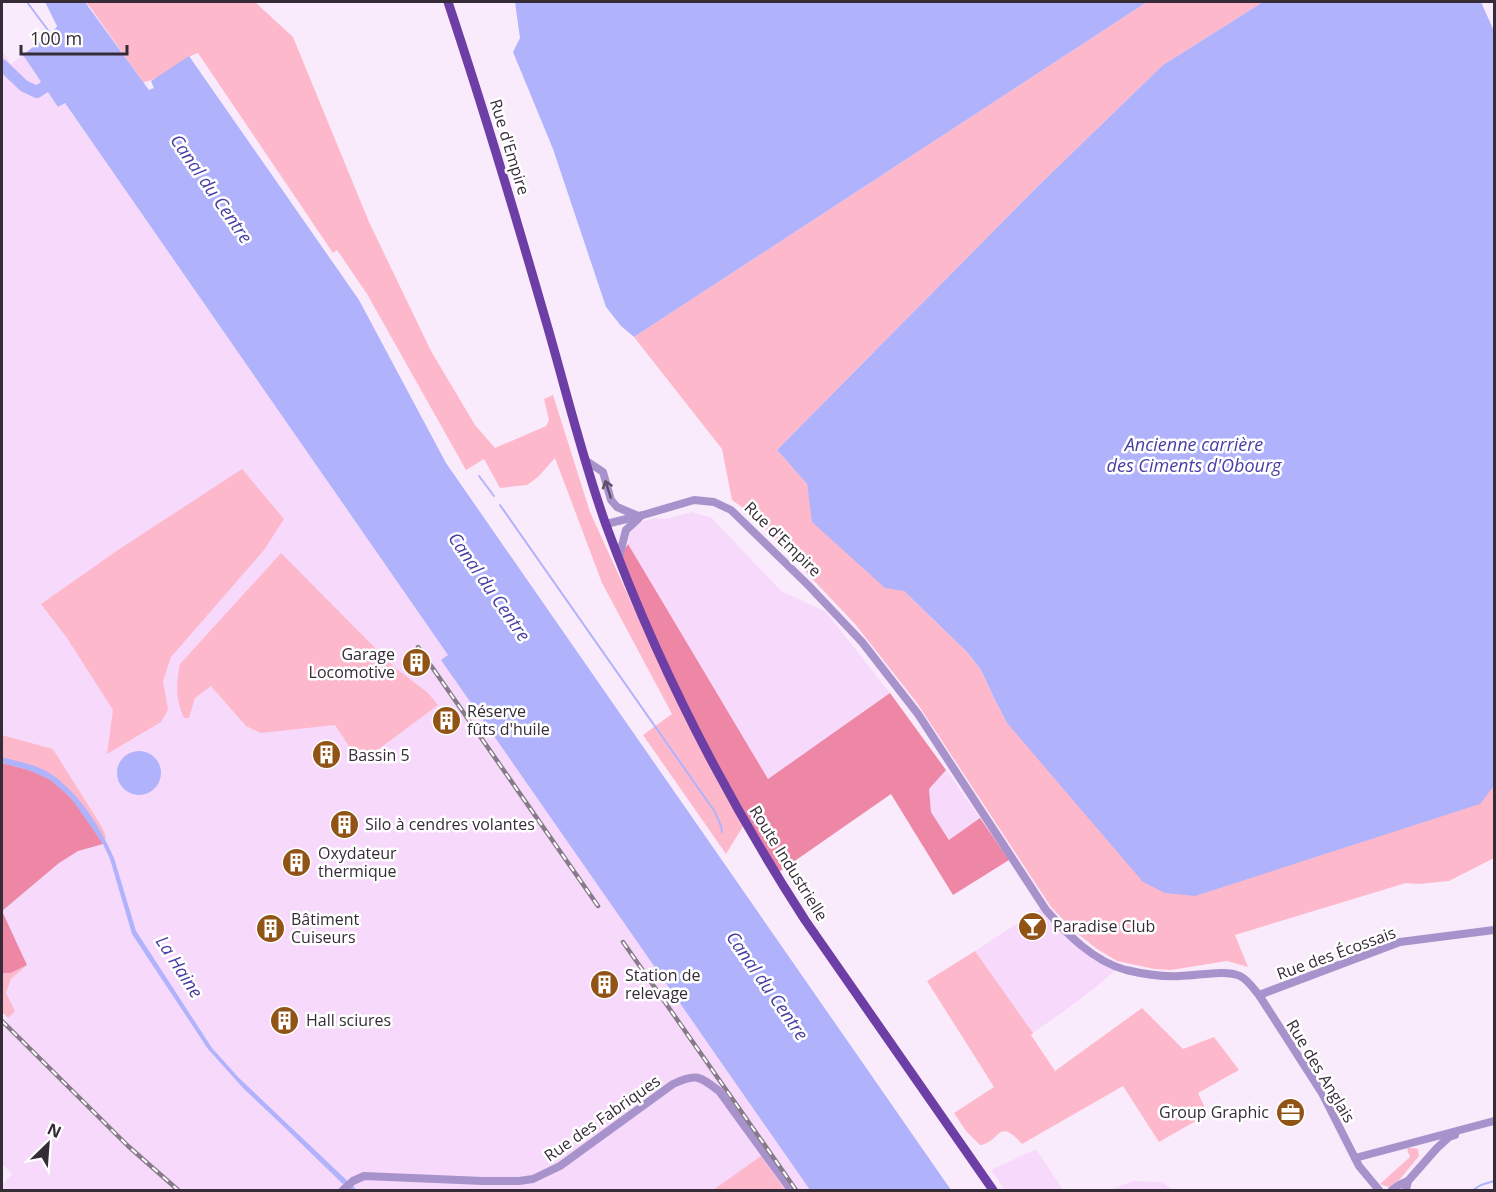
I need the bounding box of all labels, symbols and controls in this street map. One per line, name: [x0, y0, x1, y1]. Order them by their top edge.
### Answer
scale bar: [21, 18, 128, 56]
text: 100 m: [30, 26, 82, 50]
street label: Rue d'Empire: [485, 96, 535, 198]
water label: Canal du Centre: [165, 129, 258, 248]
water label: Ancienne carrière des Ciments d'Obourg: [1107, 432, 1282, 477]
one-way arrow: [601, 480, 612, 499]
street label: Rue d'Empire: [740, 497, 826, 581]
water label: Canal du Centre: [443, 527, 536, 646]
place label: Garage Locomotive: [309, 643, 395, 683]
building icon: Garage Locomotive: [400, 647, 432, 679]
place label: Réserve fûts d'huile: [467, 700, 550, 740]
building icon: Réserve fûts d'huile: [430, 704, 462, 736]
building icon: Bassin 5: [311, 739, 343, 771]
place label: Bassin 5: [348, 744, 410, 766]
street label: Route Industrielle: [745, 801, 833, 925]
building icon: Silo à cendres volantes: [328, 808, 360, 840]
place label: Silo à cendres volantes: [365, 813, 535, 835]
place label: Oxydateur thermique: [318, 842, 397, 882]
building icon: Oxydateur thermique: [281, 846, 313, 878]
place label: Bâtiment Cuiseurs: [291, 908, 360, 948]
bar icon: Paradise Club: [1016, 910, 1048, 942]
building icon: Bâtiment Cuiseurs: [254, 912, 286, 944]
place label: Paradise Club: [1053, 915, 1155, 937]
street label: Rue des Écossais: [1273, 921, 1399, 985]
water label: Canal du Centre: [721, 926, 814, 1045]
water label: La Haine: [151, 931, 209, 1002]
place label: Station de relevage: [625, 964, 700, 1004]
building icon: Station de relevage: [588, 968, 620, 1000]
building icon: Hall sciures: [269, 1004, 301, 1036]
place label: Hall sciures: [306, 1009, 391, 1031]
street label: Rue des Anglais: [1282, 1015, 1360, 1127]
street label: Rue des Fabriques: [540, 1070, 664, 1166]
office icon: Group Graphic: [1274, 1096, 1306, 1128]
place label: Group Graphic: [1159, 1101, 1269, 1123]
north arrow: [18, 1114, 78, 1174]
text: N: [44, 1118, 65, 1143]

